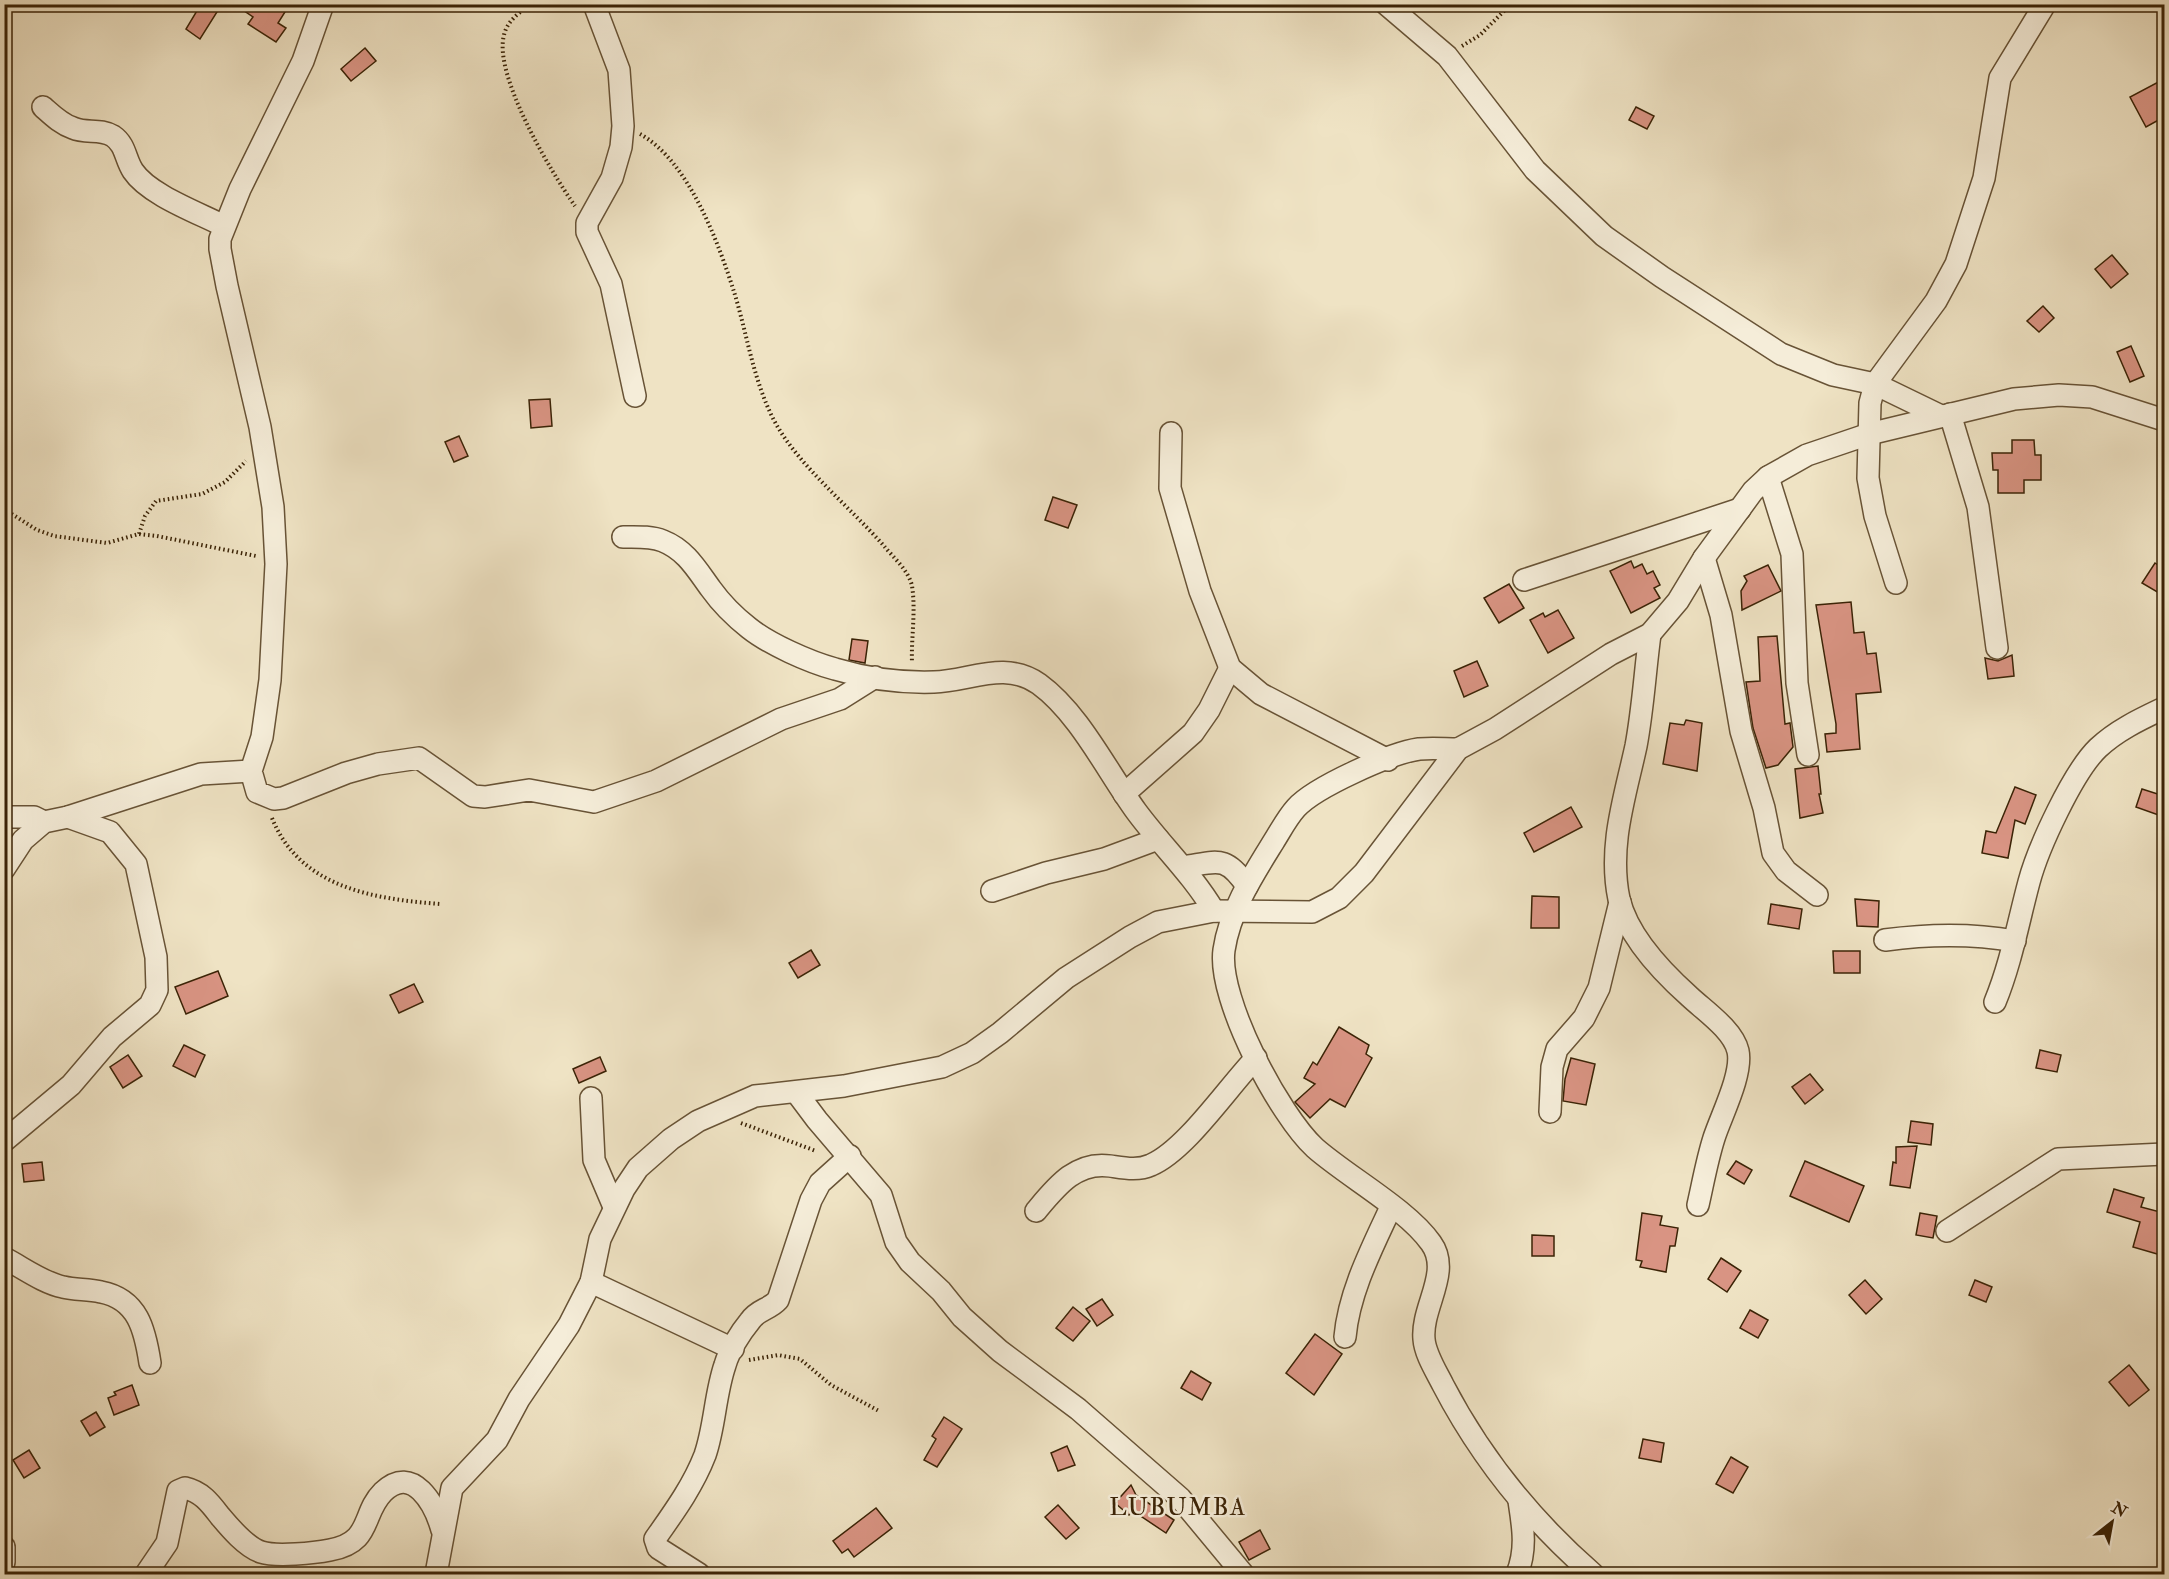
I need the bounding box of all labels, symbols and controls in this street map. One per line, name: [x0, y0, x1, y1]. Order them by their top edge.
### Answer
district label: LUBUMBA: [1109, 1492, 1247, 1523]
north arrow: [2082, 1492, 2142, 1552]
text: N: [2107, 1497, 2131, 1523]

